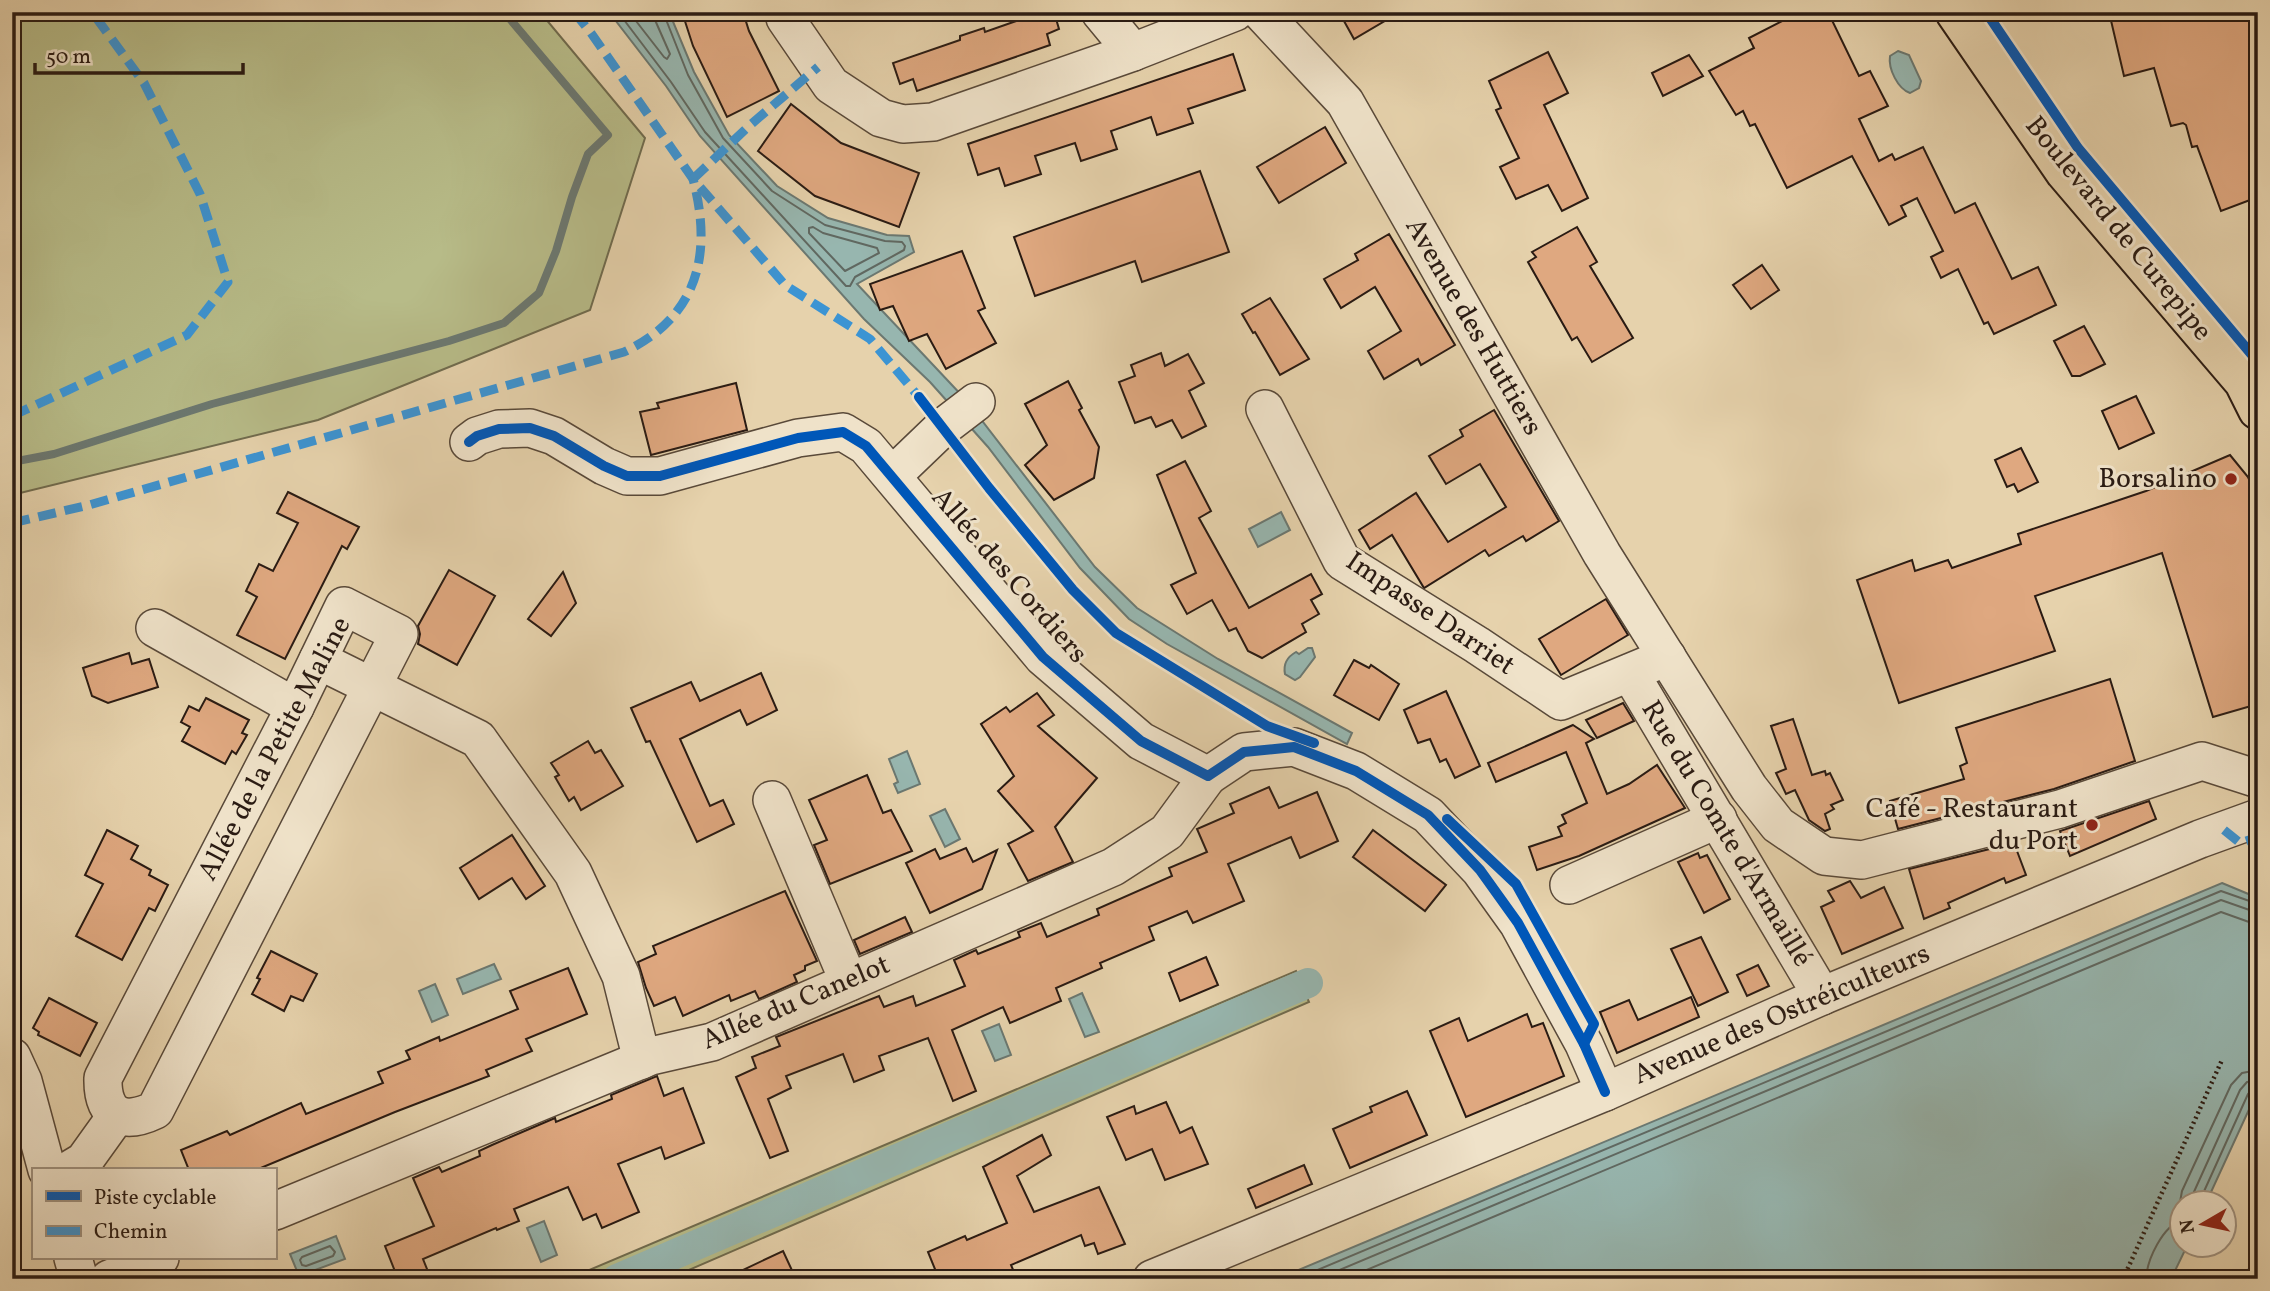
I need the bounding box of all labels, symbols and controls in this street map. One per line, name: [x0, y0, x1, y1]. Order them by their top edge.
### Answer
scale bar: [35, 32, 243, 76]
text: 50 m: [46, 43, 91, 72]
street label: Boulevard de Curepipe: [2015, 108, 2221, 350]
street label: Avenue des Huttiers: [1395, 211, 1551, 443]
place label: Borsalino: [2099, 460, 2217, 499]
marker: Borsalino: [2223, 471, 2239, 487]
street label: Allée des Cordiers: [922, 480, 1096, 672]
street label: Impasse Darriet: [1337, 543, 1523, 685]
street label: Allée de la Petite Maline: [189, 610, 361, 888]
street label: Rue du Comte d'Armaillé: [1631, 693, 1821, 975]
place label: Café - Restaurant du Port: [1865, 790, 2078, 861]
marker: Café - Restaurant du Port: [2084, 817, 2100, 833]
street label: Avenue des Ostréiculteurs: [1628, 935, 1936, 1095]
street label: Allée du Canelot: [696, 946, 896, 1060]
legend: [32, 1168, 276, 1260]
text: Piste cyclable: [94, 1184, 217, 1213]
north arrow: [2168, 1190, 2238, 1260]
text: N: [2174, 1217, 2202, 1235]
text: Chemin: [94, 1218, 168, 1247]

